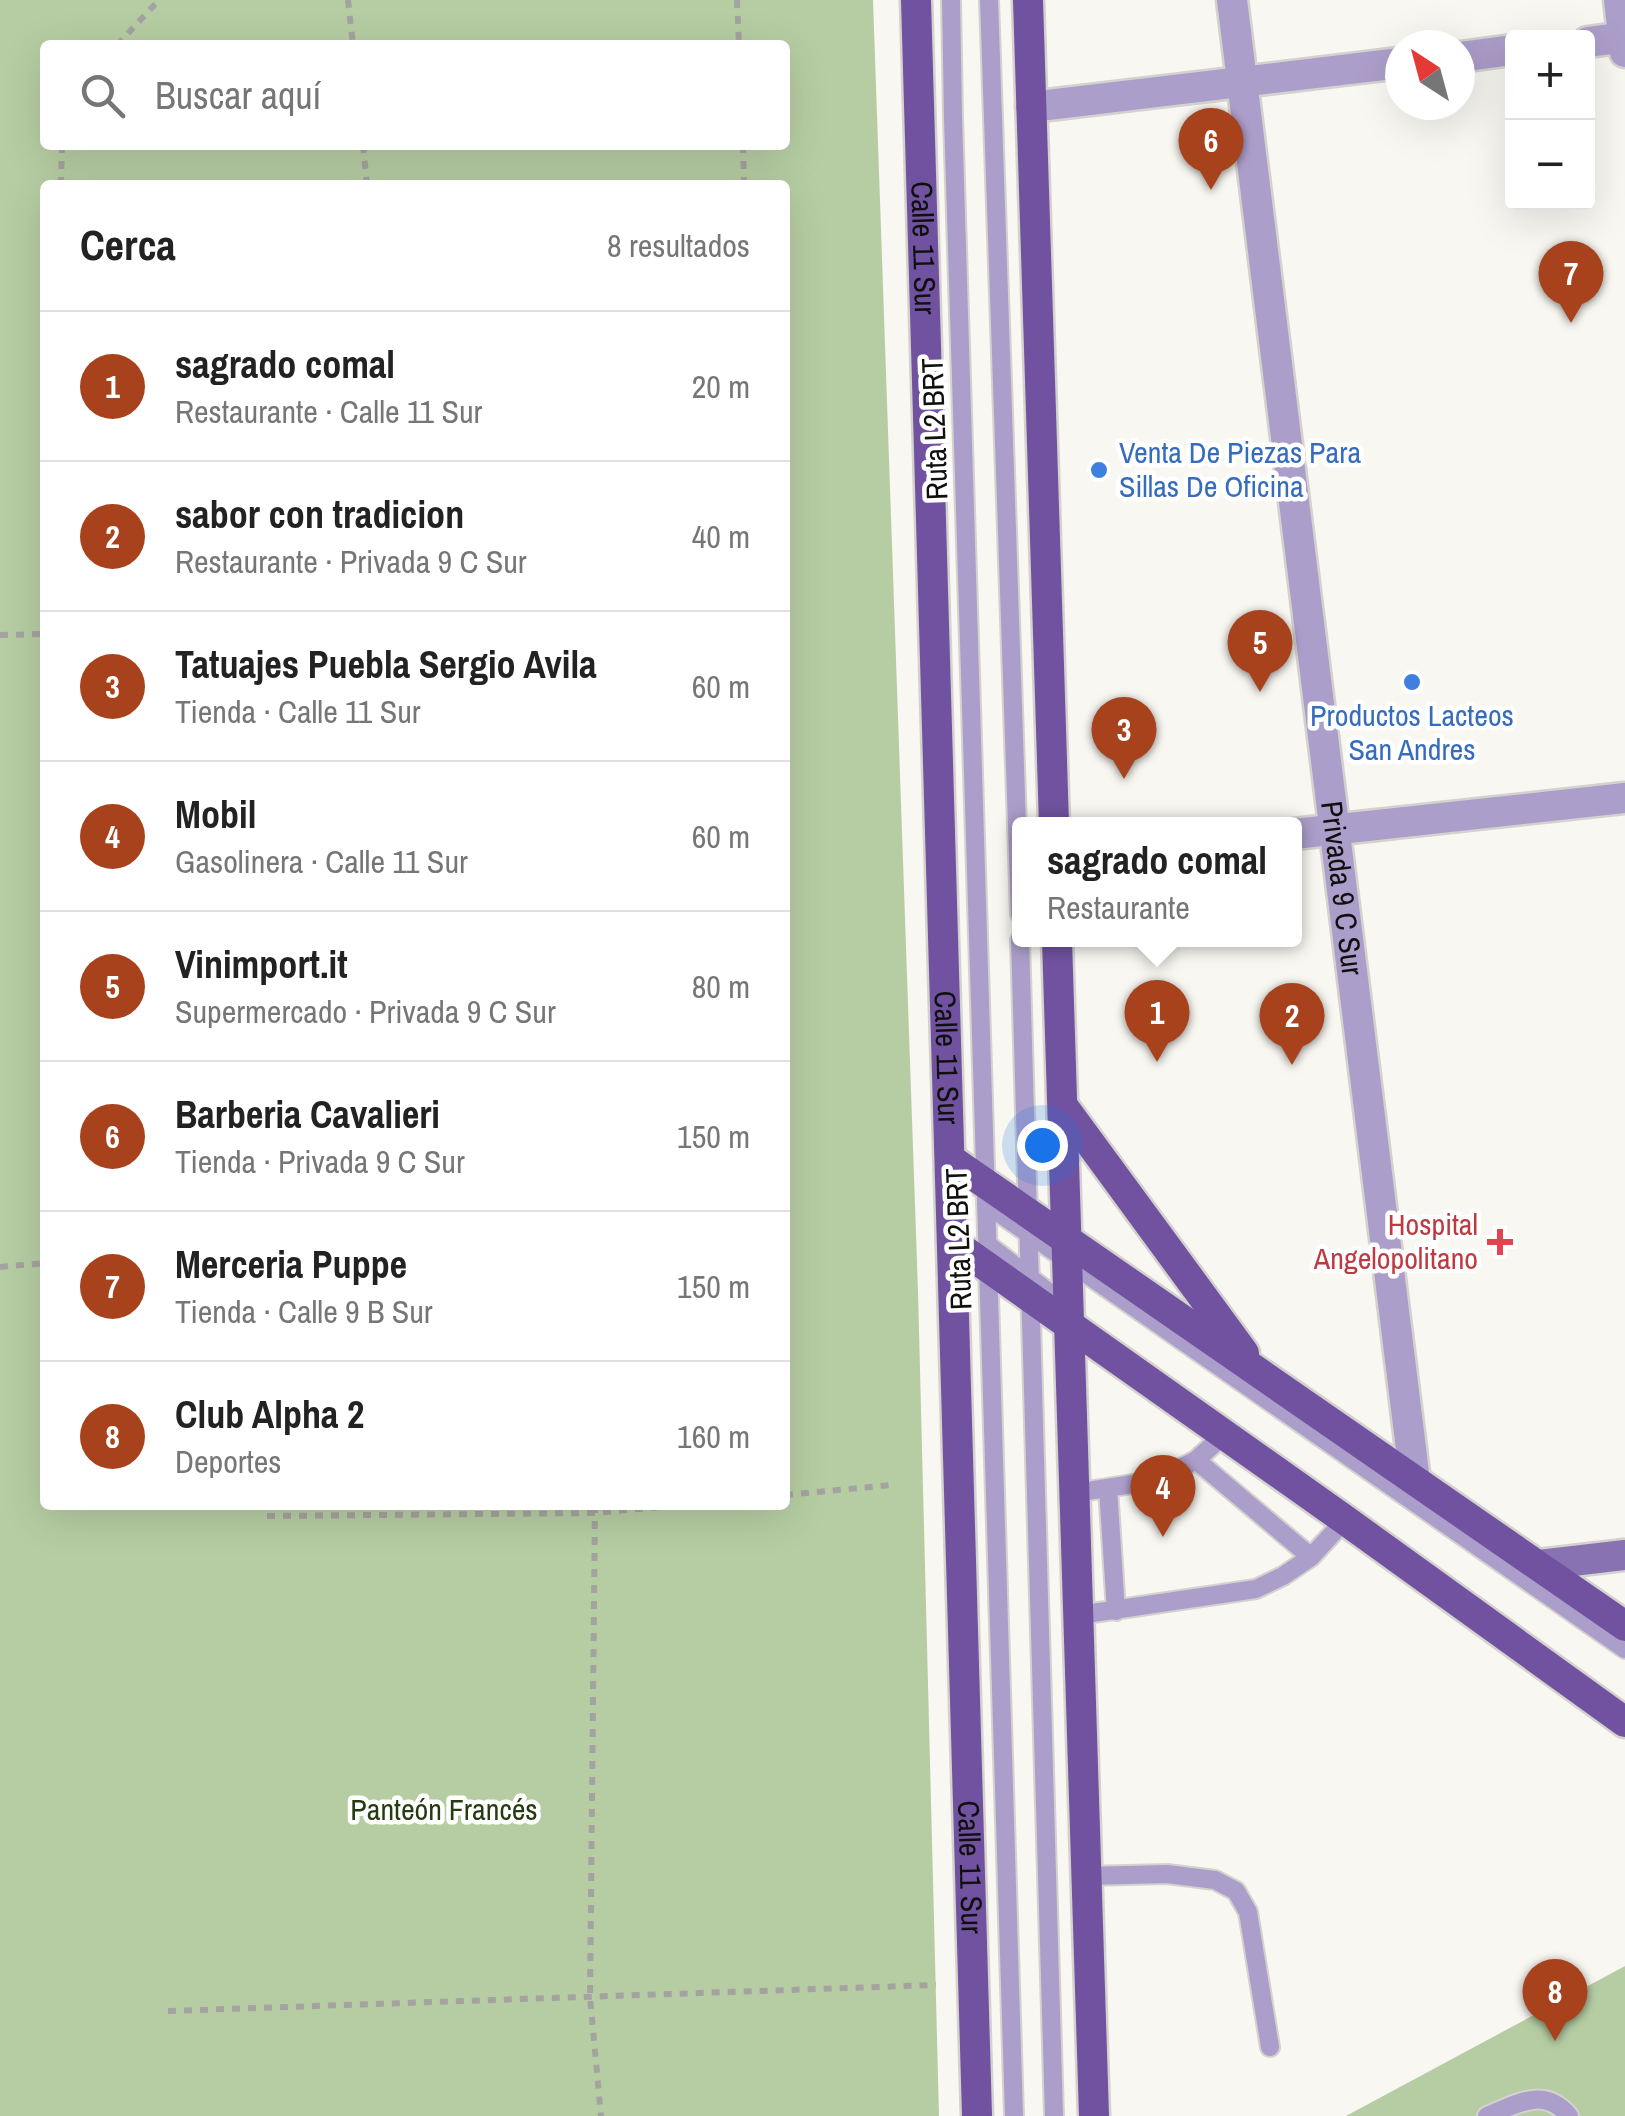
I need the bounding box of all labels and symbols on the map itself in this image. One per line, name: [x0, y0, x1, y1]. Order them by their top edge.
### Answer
north arrow: [1385, 30, 1475, 120]
pin: 6: [1178, 108, 1244, 190]
street label: Calle 11 Sur: [902, 180, 946, 316]
pin: 7: [1538, 240, 1604, 323]
street label: Ruta L2 BRT: [912, 357, 956, 501]
place label: Venta De Piezas Para Sillas De Oficina: [1119, 432, 1361, 506]
marker: Venta De Piezas Para Sillas De Oficina: [1088, 459, 1110, 481]
pin: 5: [1228, 610, 1292, 692]
marker: Productos Lacteos San Andres: [1401, 671, 1423, 693]
place label: Productos Lacteos San Andres: [1310, 695, 1514, 769]
pin: 3: [1092, 696, 1156, 779]
street label: Privada 9 C Sur: [1312, 799, 1373, 978]
pin: 1: [1124, 980, 1190, 1062]
pin: 2: [1260, 982, 1324, 1065]
street label: Calle 11 Sur: [926, 990, 969, 1126]
your location: [1017, 1120, 1068, 1171]
street label: Ruta L2 BRT: [936, 1167, 980, 1311]
place label: Hospital Angelopolitano: [1313, 1204, 1478, 1278]
marker: Hospital Angelopolitano: [1487, 1229, 1513, 1255]
pin: 4: [1130, 1454, 1196, 1537]
park label: Panteón Francés: [350, 1789, 538, 1829]
street label: Calle 11 Sur: [949, 1800, 993, 1935]
pin: 8: [1522, 1958, 1588, 2041]

